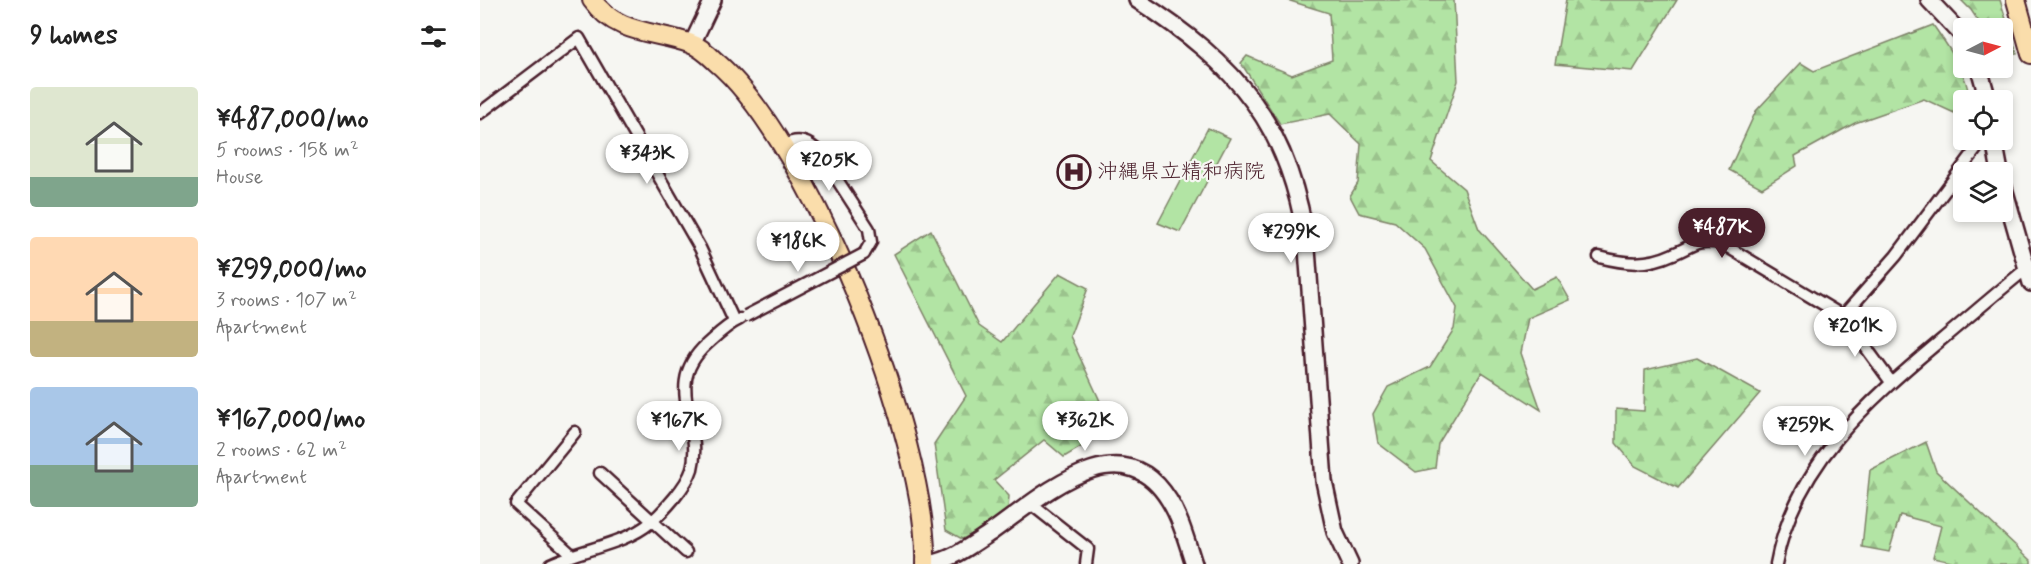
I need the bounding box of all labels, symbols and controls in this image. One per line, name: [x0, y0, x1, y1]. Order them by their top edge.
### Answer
north arrow: [1953, 18, 2013, 78]
map controls: [1953, 18, 2013, 222]
text: 9 homes: [30, 19, 118, 53]
icon: filters: [417, 20, 450, 53]
button: locate: [1953, 90, 2013, 150]
text: ¥487,000/mo: [216, 103, 369, 137]
icon: home: [78, 111, 150, 183]
pin: ¥343K: [605, 134, 689, 185]
text: 5 rooms · 158 m²: [216, 137, 359, 164]
text: ¥343K: [620, 140, 674, 167]
pin: ¥205K: [787, 141, 871, 192]
text: ¥205K: [800, 147, 858, 174]
hospital icon: 沖縄県立精和病院: [1056, 154, 1092, 190]
place label: 沖縄県立精和病院: [1097, 158, 1265, 186]
button: layers: [1953, 162, 2013, 222]
text: House: [216, 164, 263, 191]
pin: ¥487K: [1680, 208, 1764, 259]
pin: ¥299K: [1249, 213, 1333, 264]
text: ¥487K: [1692, 214, 1752, 241]
text: ¥299K: [1262, 219, 1320, 246]
pin: ¥186K: [756, 222, 840, 273]
text: ¥186K: [771, 228, 825, 255]
text: ¥299,000/mo: [216, 253, 367, 287]
icon: home: [78, 261, 150, 333]
text: 3 rooms · 107 m²: [216, 287, 357, 314]
pin: ¥201K: [1813, 307, 1897, 358]
text: ¥201K: [1828, 313, 1882, 340]
text: Apartment: [216, 314, 307, 341]
pin: ¥167K: [637, 401, 721, 452]
pin: ¥362K: [1043, 401, 1127, 452]
text: ¥167,000/mo: [216, 403, 365, 437]
pin: ¥259K: [1763, 406, 1847, 457]
text: ¥167K: [651, 407, 707, 434]
text: ¥362K: [1056, 407, 1114, 434]
icon: home: [78, 411, 150, 483]
text: ¥259K: [1777, 412, 1833, 439]
text: 2 rooms · 62 m²: [216, 437, 347, 464]
text: Apartment: [216, 464, 307, 491]

